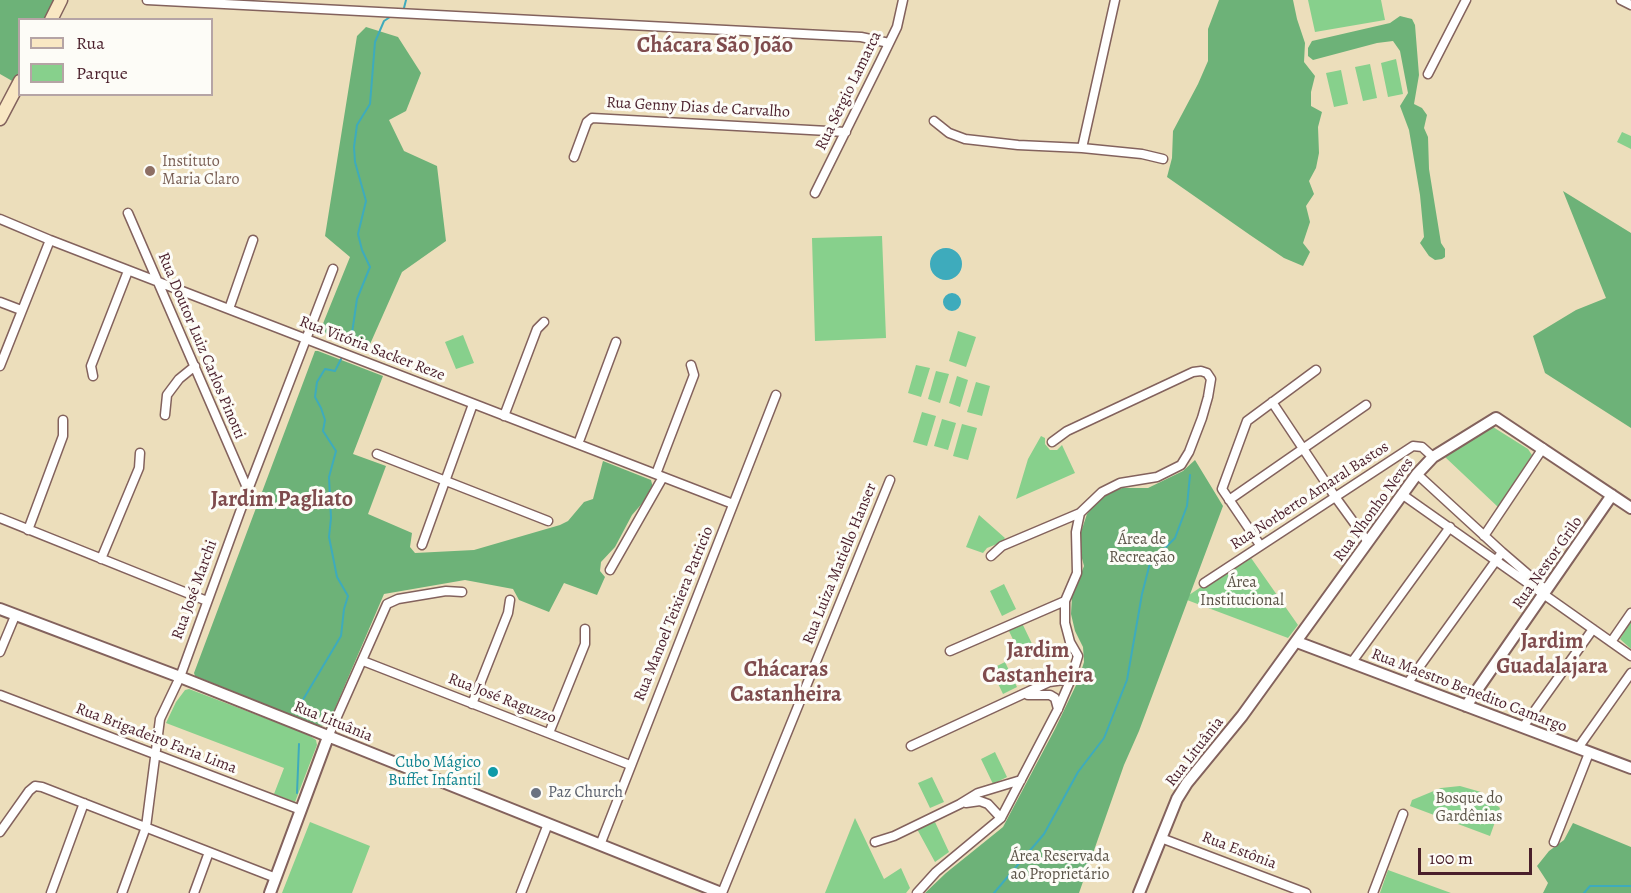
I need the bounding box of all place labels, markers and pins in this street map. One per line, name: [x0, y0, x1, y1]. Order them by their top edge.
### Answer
place label: Instituto Maria Claro: [162, 152, 239, 190]
marker: Instituto Maria Claro: [143, 164, 157, 178]
place label: Cubo Mágico Buffet Infantil: [388, 753, 481, 791]
marker: Cubo Mágico Buffet Infantil: [486, 765, 500, 779]
place label: Paz Church: [548, 783, 623, 803]
marker: Paz Church: [529, 786, 543, 800]

